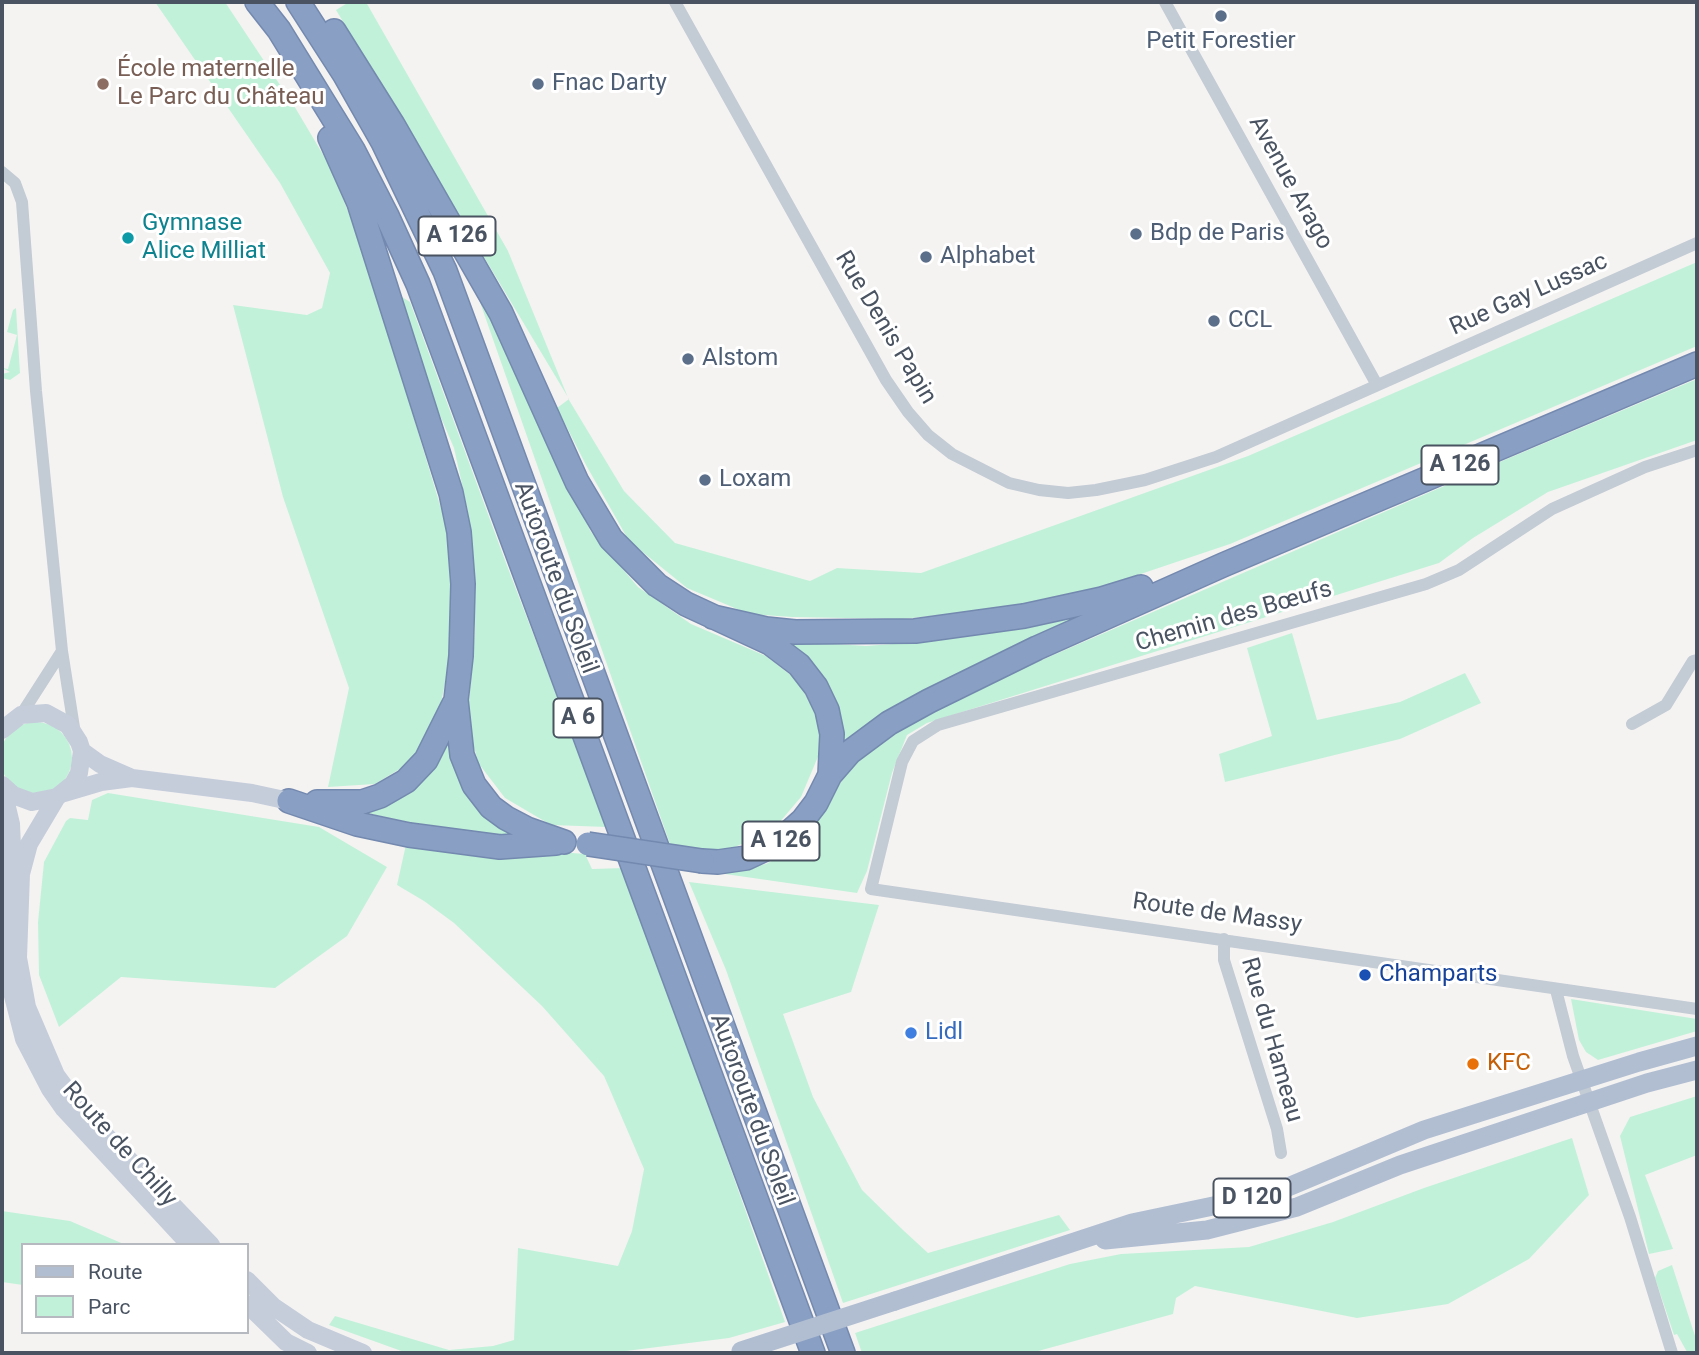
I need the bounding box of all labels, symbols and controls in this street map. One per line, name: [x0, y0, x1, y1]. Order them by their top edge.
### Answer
marker: Petit Forestier: [1213, 8, 1229, 24]
place label: Petit Forestier: [1146, 28, 1296, 56]
place label: École maternelle Le Parc du Château: [117, 56, 325, 112]
place label: Fnac Darty: [552, 70, 667, 98]
marker: École maternelle Le Parc du Château: [95, 76, 111, 92]
marker: Fnac Darty: [530, 76, 546, 92]
street label: Avenue Arago: [1242, 111, 1338, 255]
place label: Gymnase Alice Milliat: [142, 210, 266, 266]
road number: A 126: [419, 216, 496, 256]
place label: Bdp de Paris: [1150, 220, 1285, 248]
marker: Bdp de Paris: [1128, 226, 1144, 242]
marker: Gymnase Alice Milliat: [120, 230, 136, 246]
place label: Alphabet: [940, 243, 1035, 271]
street label: Rue Denis Papin: [828, 246, 942, 410]
street label: Rue Gay Lussac: [1446, 247, 1612, 343]
marker: Alphabet: [918, 249, 934, 265]
place label: CCL: [1228, 307, 1272, 335]
marker: CCL: [1206, 313, 1222, 329]
place label: Alstom: [702, 345, 778, 373]
marker: Alstom: [680, 351, 696, 367]
road number: A 126: [1422, 446, 1498, 485]
place label: Loxam: [719, 466, 791, 494]
marker: Loxam: [697, 472, 713, 488]
street label: Autoroute du Soleil: [507, 478, 603, 678]
street label: Chemin des Bœufs: [1132, 575, 1336, 659]
road number: A 6: [554, 698, 602, 738]
road number: A 126: [742, 821, 820, 860]
street label: Route de Massy: [1131, 888, 1303, 940]
street label: Rue du Hameau: [1234, 954, 1308, 1126]
place label: Champarts: [1379, 961, 1497, 989]
marker: Champarts: [1357, 967, 1373, 983]
street label: Autoroute du Soleil: [703, 1010, 799, 1210]
place label: Lidl: [925, 1019, 963, 1047]
marker: Lidl: [903, 1025, 919, 1041]
place label: KFC: [1487, 1050, 1531, 1078]
marker: KFC: [1465, 1056, 1481, 1072]
street label: Route de Chilly: [55, 1077, 183, 1213]
road number: D 120: [1214, 1178, 1290, 1218]
legend: [21, 1243, 248, 1334]
text: Route: [88, 1260, 143, 1284]
text: Parc: [88, 1295, 130, 1319]

